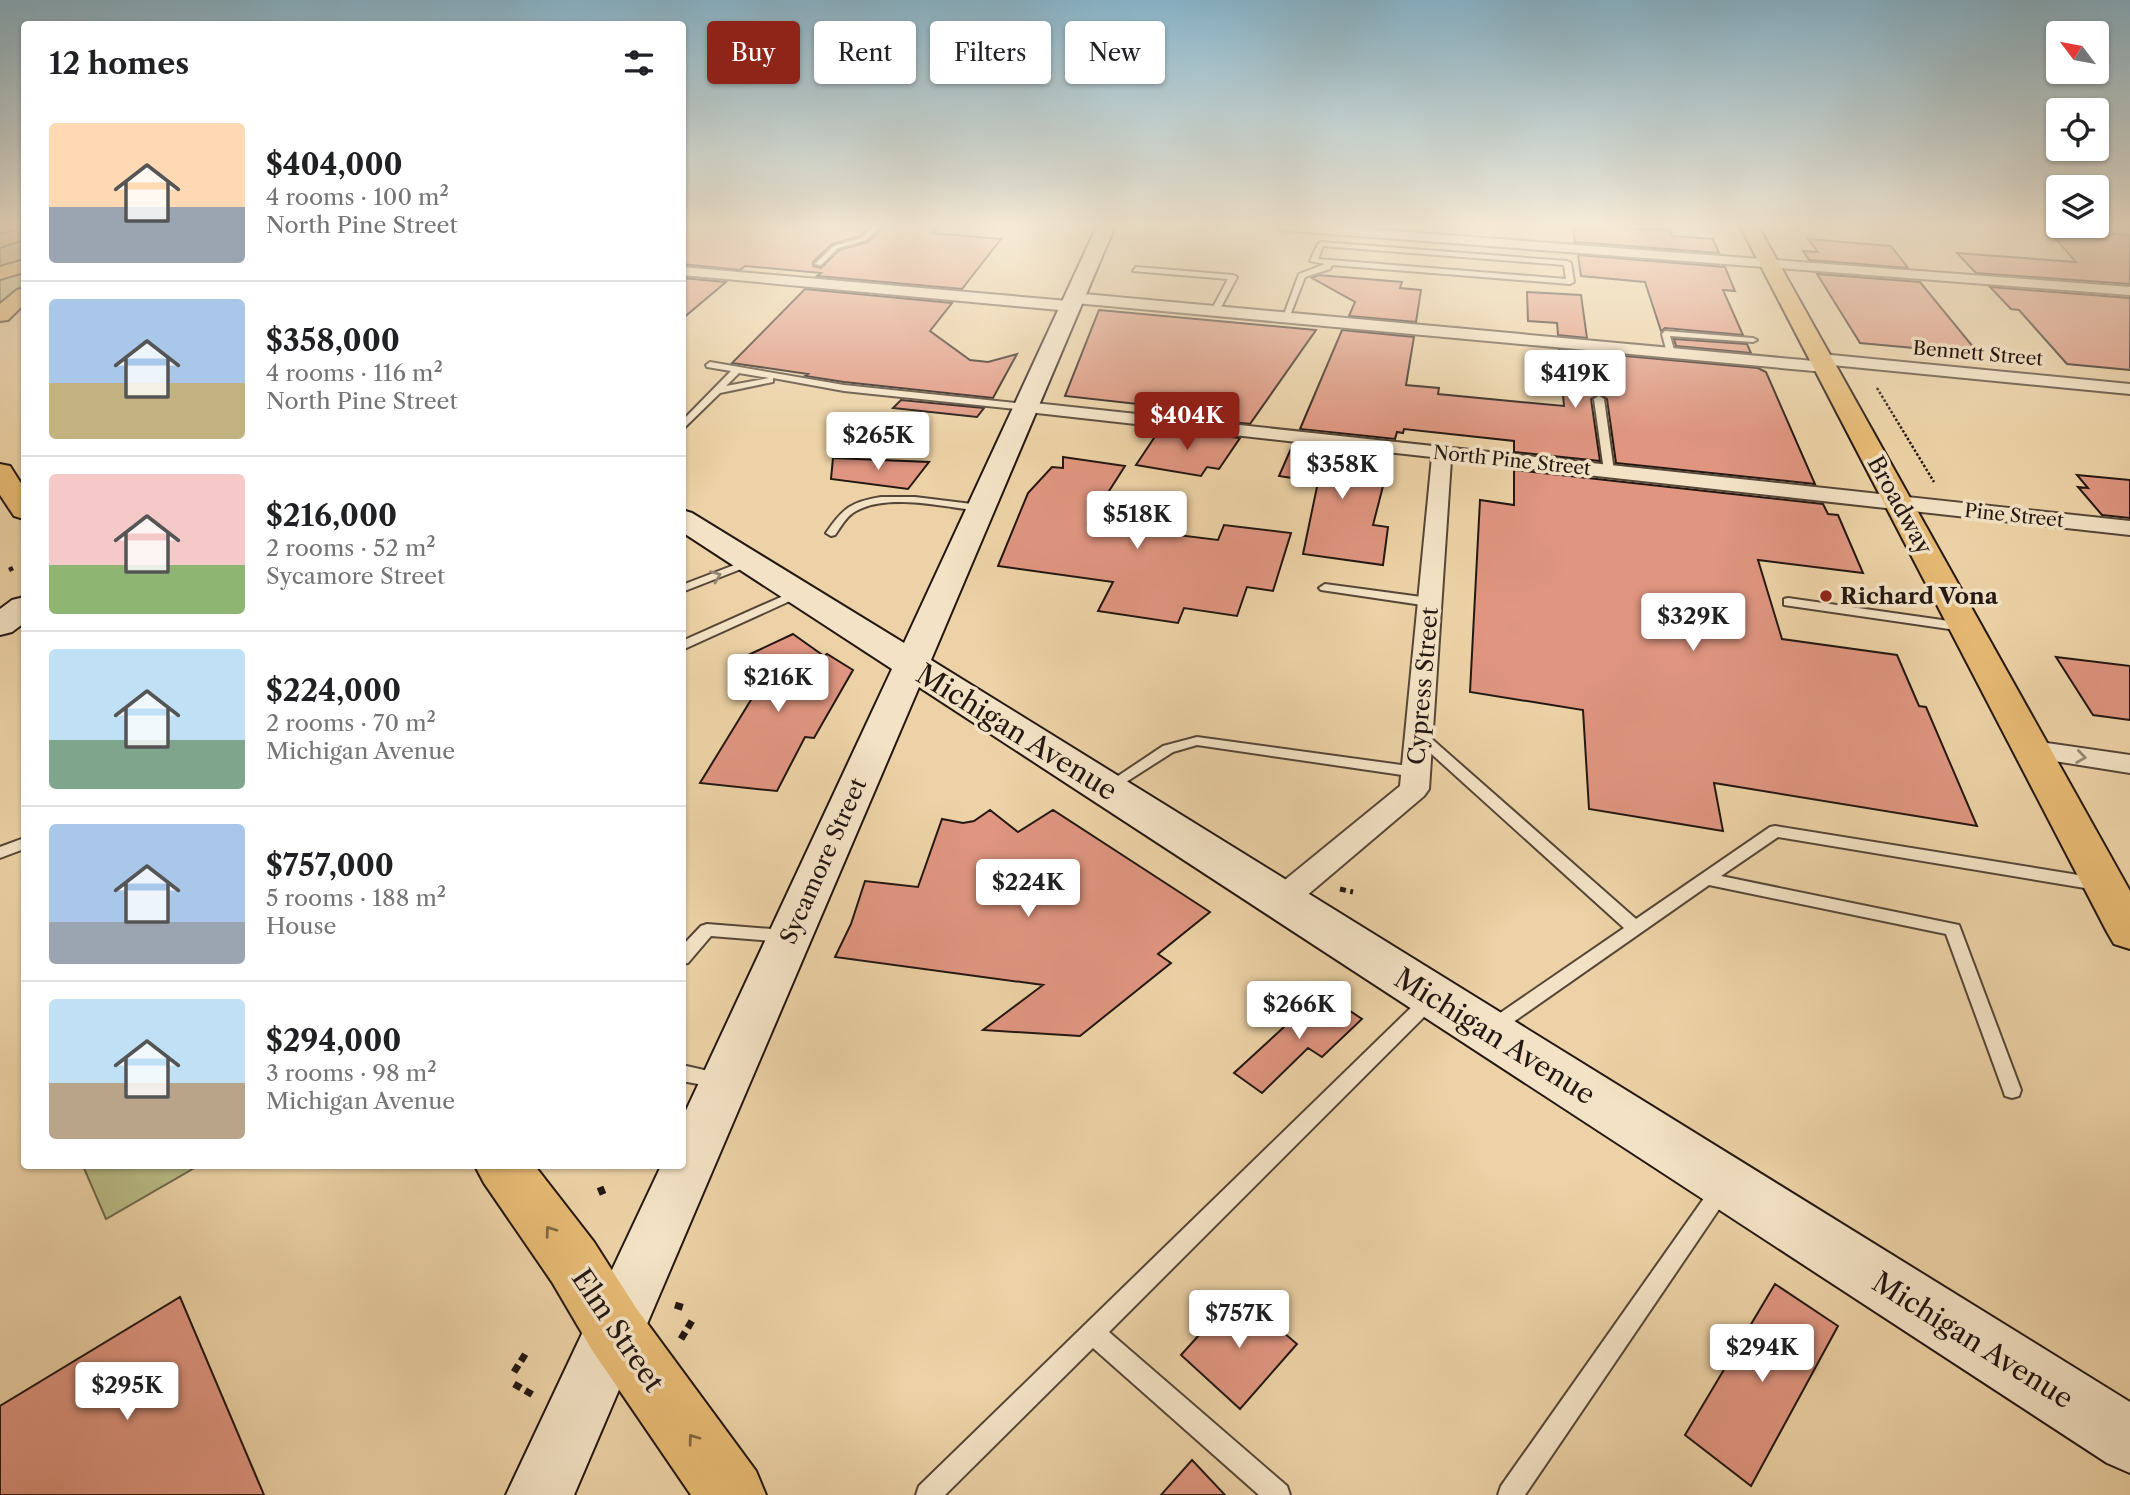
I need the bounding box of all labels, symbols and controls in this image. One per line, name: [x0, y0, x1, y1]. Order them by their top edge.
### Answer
chip: Buy: [707, 21, 800, 84]
chip: Rent: [814, 21, 916, 84]
chip: Filters: [930, 21, 1051, 84]
chip: New: [1065, 21, 1165, 84]
north arrow: [2046, 21, 2109, 84]
map controls: [2046, 21, 2109, 238]
icon: filters: [620, 44, 658, 82]
text: 12 homes: [49, 45, 189, 82]
button: locate: [2046, 98, 2109, 161]
text: $404,000: [266, 146, 403, 183]
icon: home: [105, 151, 189, 235]
button: layers: [2046, 175, 2109, 238]
text: 4 rooms · 100 m²: [266, 183, 449, 211]
text: North Pine Street: [266, 211, 458, 239]
text: $358,000: [266, 322, 400, 359]
icon: home: [105, 327, 189, 411]
street label: Bennett Street: [1912, 336, 2044, 371]
pin: $419K: [1526, 350, 1624, 410]
text: 4 rooms · 116 m²: [266, 359, 443, 387]
text: $419K: [1541, 359, 1609, 387]
text: North Pine Street: [266, 387, 458, 415]
pin: $404K: [1138, 392, 1236, 452]
text: $404K: [1150, 401, 1224, 429]
pin: $265K: [829, 412, 927, 472]
text: $265K: [842, 421, 914, 449]
street label: North Pine Street: [1432, 441, 1592, 480]
pin: $358K: [1293, 442, 1391, 501]
text: $358K: [1306, 450, 1378, 478]
street label: Broadway: [1862, 451, 1939, 559]
pin: $518K: [1088, 491, 1186, 551]
text: $216,000: [266, 497, 397, 534]
street label: Pine Street: [1963, 499, 2065, 532]
text: $518K: [1103, 500, 1171, 528]
icon: home: [105, 502, 189, 586]
text: 2 rooms · 52 m²: [266, 534, 436, 562]
text: Sycamore Street: [266, 562, 445, 590]
one-way arrow: [710, 570, 722, 584]
place label: Richard Vona: [1840, 582, 1999, 610]
marker: Richard Vona: [1818, 588, 1834, 604]
pin: $329K: [1644, 594, 1742, 653]
text: $329K: [1657, 602, 1729, 630]
street label: Cypress Street: [1402, 606, 1444, 766]
pin: $216K: [729, 654, 827, 714]
street label: Michigan Avenue: [910, 657, 1124, 807]
text: $216K: [744, 663, 812, 691]
text: $224,000: [266, 672, 401, 709]
icon: home: [105, 677, 189, 761]
text: 2 rooms · 70 m²: [266, 709, 436, 737]
text: Michigan Avenue: [266, 737, 455, 765]
one-way arrow: [2076, 749, 2087, 764]
street label: Sycamore Street: [774, 774, 872, 948]
text: $757,000: [266, 847, 394, 884]
icon: home: [105, 852, 189, 936]
pin: $224K: [979, 860, 1077, 919]
text: $224K: [992, 868, 1064, 896]
text: 5 rooms · 188 m²: [266, 884, 446, 912]
text: House: [266, 912, 336, 940]
street label: Michigan Avenue: [1388, 961, 1602, 1111]
pin: $266K: [1250, 982, 1348, 1041]
text: $266K: [1263, 990, 1335, 1018]
text: $294,000: [266, 1022, 401, 1059]
icon: home: [105, 1027, 189, 1111]
text: 3 rooms · 98 m²: [266, 1059, 437, 1087]
text: Michigan Avenue: [266, 1087, 455, 1115]
one-way arrow: [546, 1226, 559, 1239]
street label: Elm Street: [565, 1262, 671, 1398]
street label: Michigan Avenue: [1866, 1265, 2080, 1415]
pin: $757K: [1190, 1290, 1288, 1350]
text: $757K: [1205, 1299, 1273, 1327]
pin: $294K: [1713, 1324, 1811, 1384]
text: $294K: [1726, 1333, 1798, 1361]
pin: $295K: [78, 1362, 176, 1422]
text: $295K: [91, 1371, 163, 1399]
one-way arrow: [688, 1434, 701, 1447]

